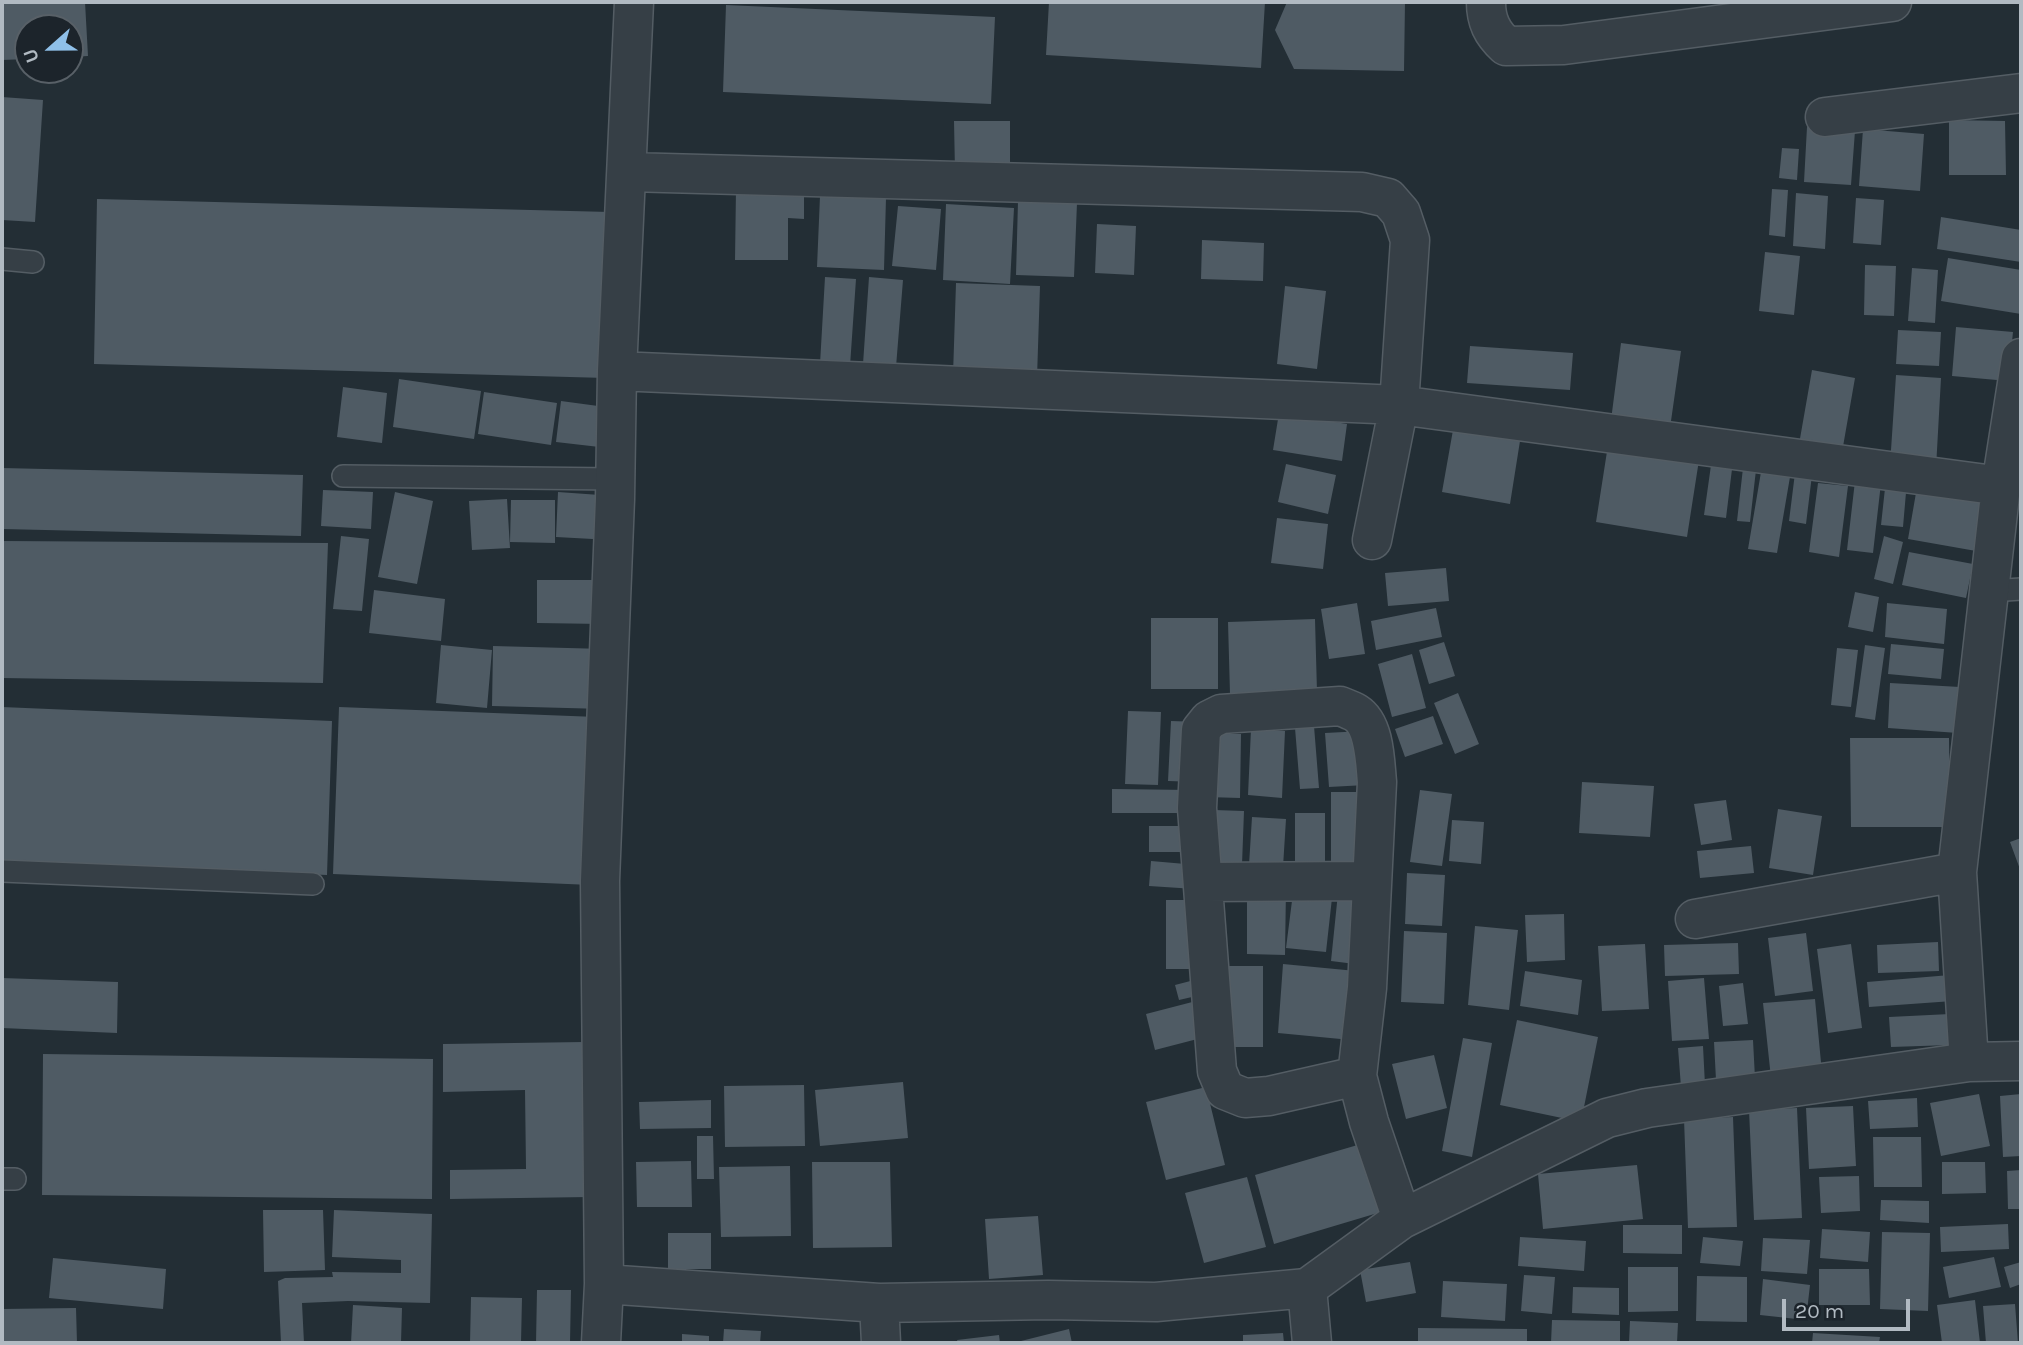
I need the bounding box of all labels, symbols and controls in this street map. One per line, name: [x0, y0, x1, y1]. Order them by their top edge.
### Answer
north arrow: [14, 14, 84, 84]
text: U: [19, 46, 44, 66]
scale bar: [1785, 1286, 1913, 1330]
text: 20 m: [1795, 1299, 1844, 1323]

